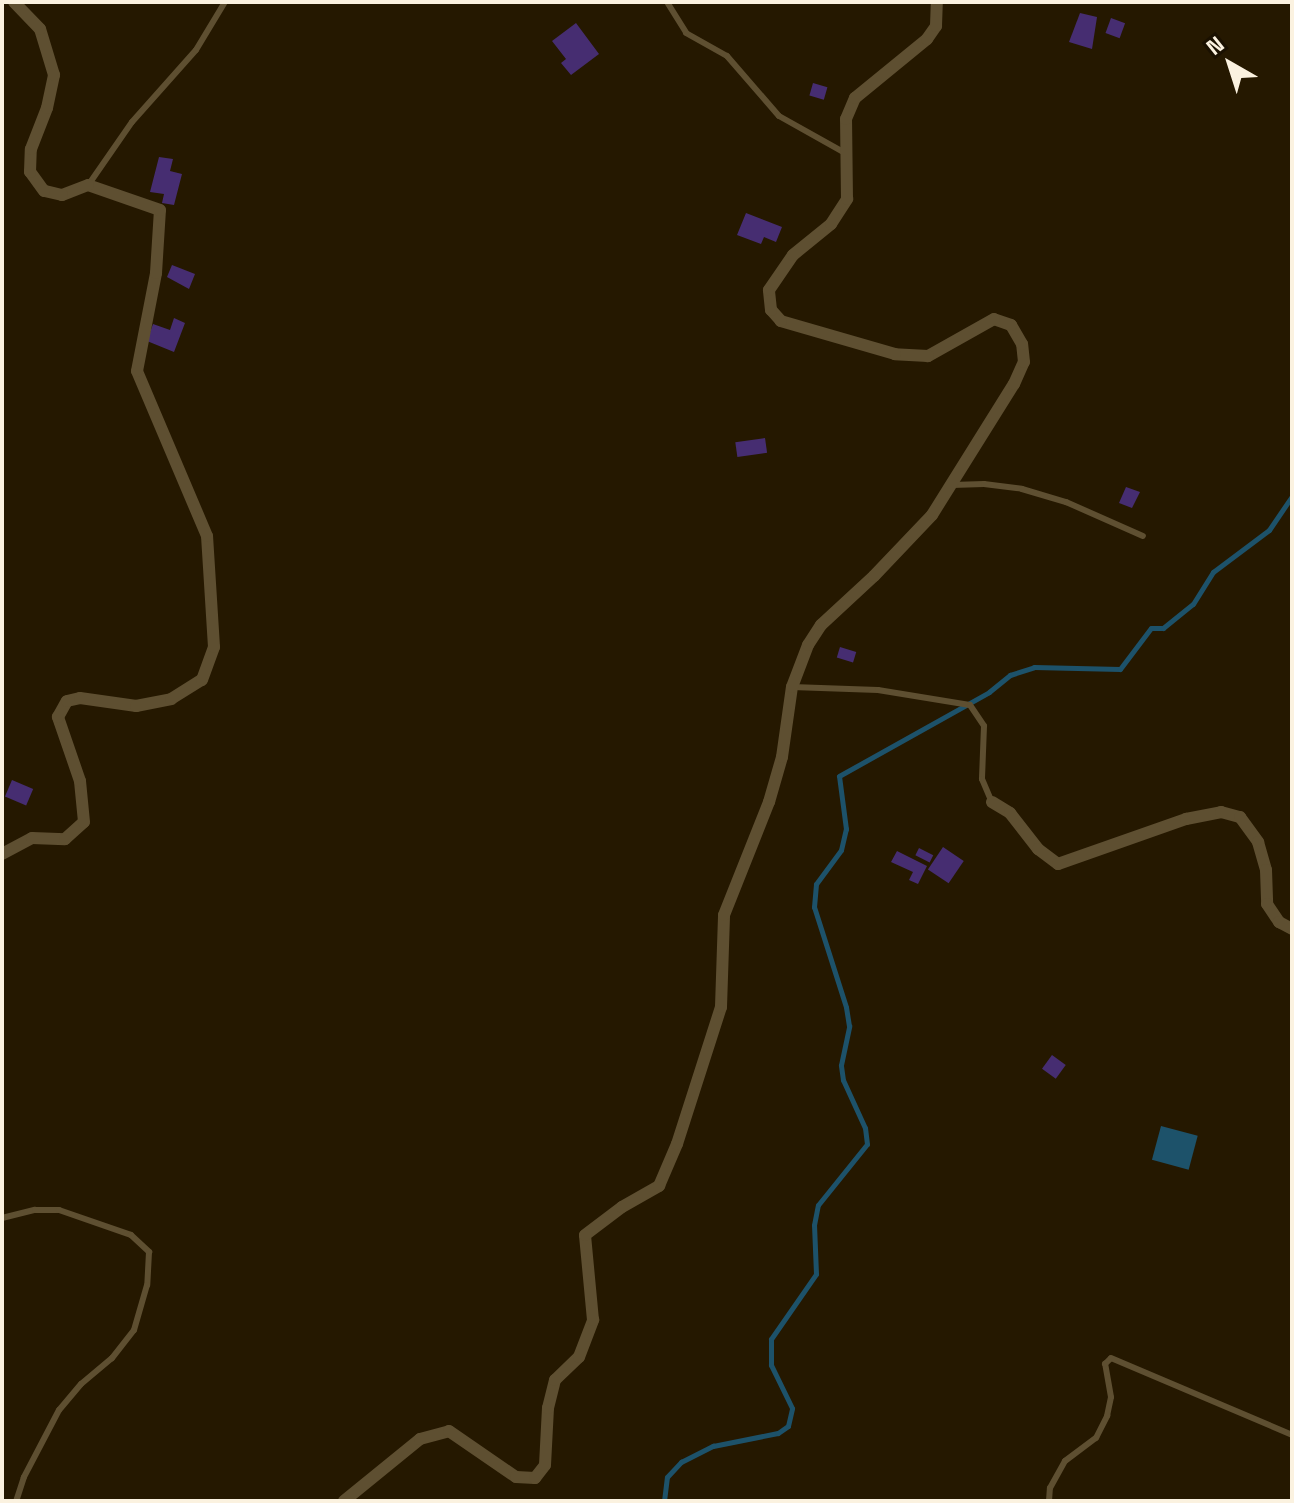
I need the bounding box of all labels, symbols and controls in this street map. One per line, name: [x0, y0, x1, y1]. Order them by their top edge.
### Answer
north arrow: [1190, 24, 1270, 104]
text: N: [1200, 30, 1229, 61]

